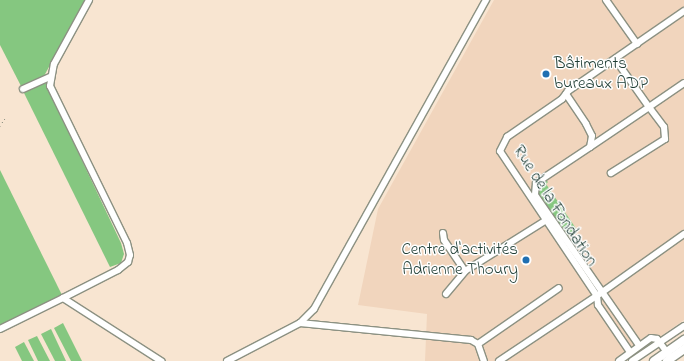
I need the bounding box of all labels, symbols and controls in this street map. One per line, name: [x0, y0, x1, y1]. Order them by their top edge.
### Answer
place label: Bâtiments bureaux ADP: [554, 54, 648, 94]
marker: Bâtiments bureaux ADP: [541, 69, 551, 79]
street label: Rue de la Fondation: [508, 142, 602, 270]
place label: Centre d'activités Adrienne Thoury: [401, 240, 518, 280]
marker: Centre d'activités Adrienne Thoury: [521, 255, 531, 265]

